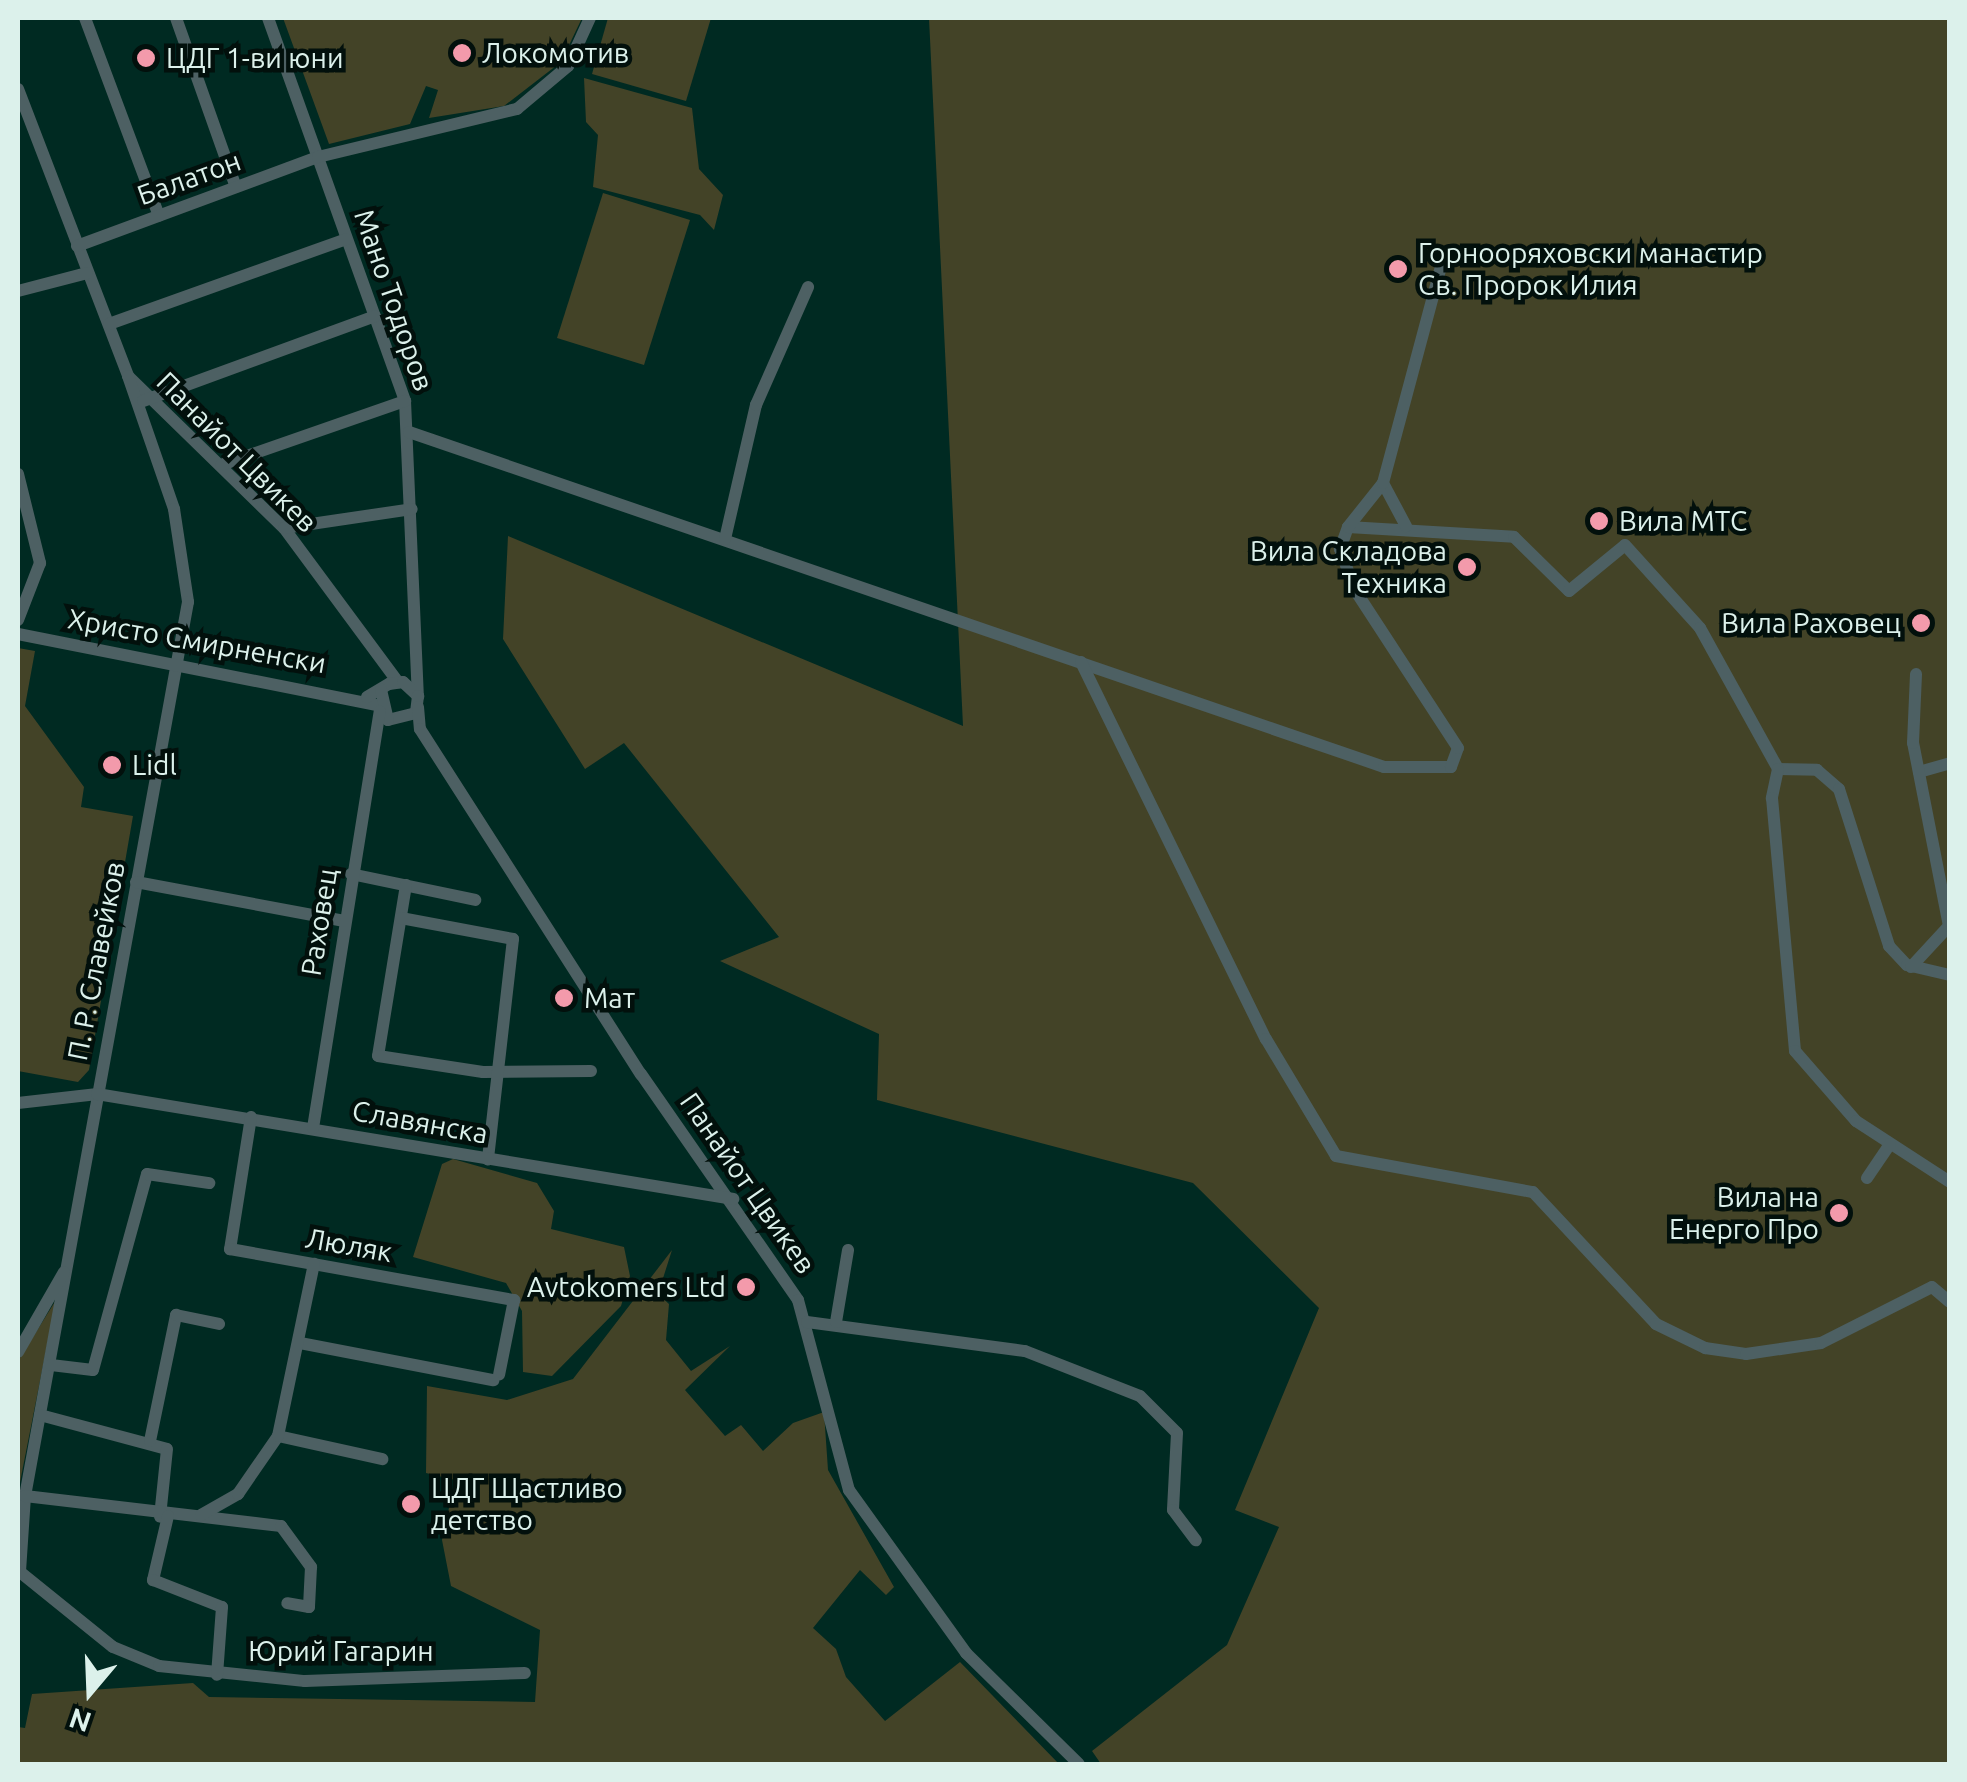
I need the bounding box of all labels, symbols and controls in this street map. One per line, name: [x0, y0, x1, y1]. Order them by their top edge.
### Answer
place label: Локомотив: [482, 36, 629, 70]
place label: ЦДГ 1-ви юни: [166, 41, 343, 75]
marker: Локомотив: [451, 42, 473, 64]
marker: ЦДГ 1-ви юни: [135, 47, 157, 69]
street label: Балатон: [133, 144, 245, 212]
street label: Мано Тодоров: [347, 205, 441, 395]
place label: Горнооряховски манастир Св. Пророк Илия: [1418, 236, 1763, 302]
marker: Горнооряховски манастир Св. Пророк Илия: [1387, 258, 1409, 280]
street label: Панайот Цвикев: [150, 365, 324, 539]
place label: Вила МТС: [1619, 504, 1747, 538]
marker: Вила МТС: [1588, 510, 1610, 532]
place label: Вила Складова Техника: [1250, 534, 1447, 600]
marker: Вила Складова Техника: [1456, 556, 1478, 578]
street label: Христо Смирненски: [65, 602, 329, 680]
place label: Вила Раховец: [1721, 606, 1901, 640]
marker: Вила Раховец: [1910, 612, 1932, 634]
place label: Lidl: [132, 748, 177, 782]
marker: Lidl: [101, 754, 123, 776]
street label: П. Р. Славейков: [60, 859, 132, 1063]
street label: Раховец: [294, 866, 344, 978]
place label: Мат: [584, 981, 635, 1015]
marker: Мат: [553, 987, 575, 1009]
street label: Панайот Цвикев: [673, 1086, 823, 1280]
street label: Славянска: [350, 1094, 490, 1150]
place label: Вила на Енерго Про: [1669, 1180, 1819, 1246]
marker: Вила на Енерго Про: [1828, 1202, 1850, 1224]
street label: Люляк: [303, 1221, 395, 1269]
place label: Avtokomers Ltd: [527, 1270, 726, 1304]
marker: Avtokomers Ltd: [735, 1276, 757, 1298]
place label: ЦДГ Щастливо детство: [431, 1471, 623, 1537]
marker: ЦДГ Щастливо детство: [400, 1493, 422, 1515]
street label: Юрий Гагарин: [248, 1634, 434, 1668]
north arrow: [40, 1642, 140, 1742]
text: N: [65, 1703, 95, 1739]

